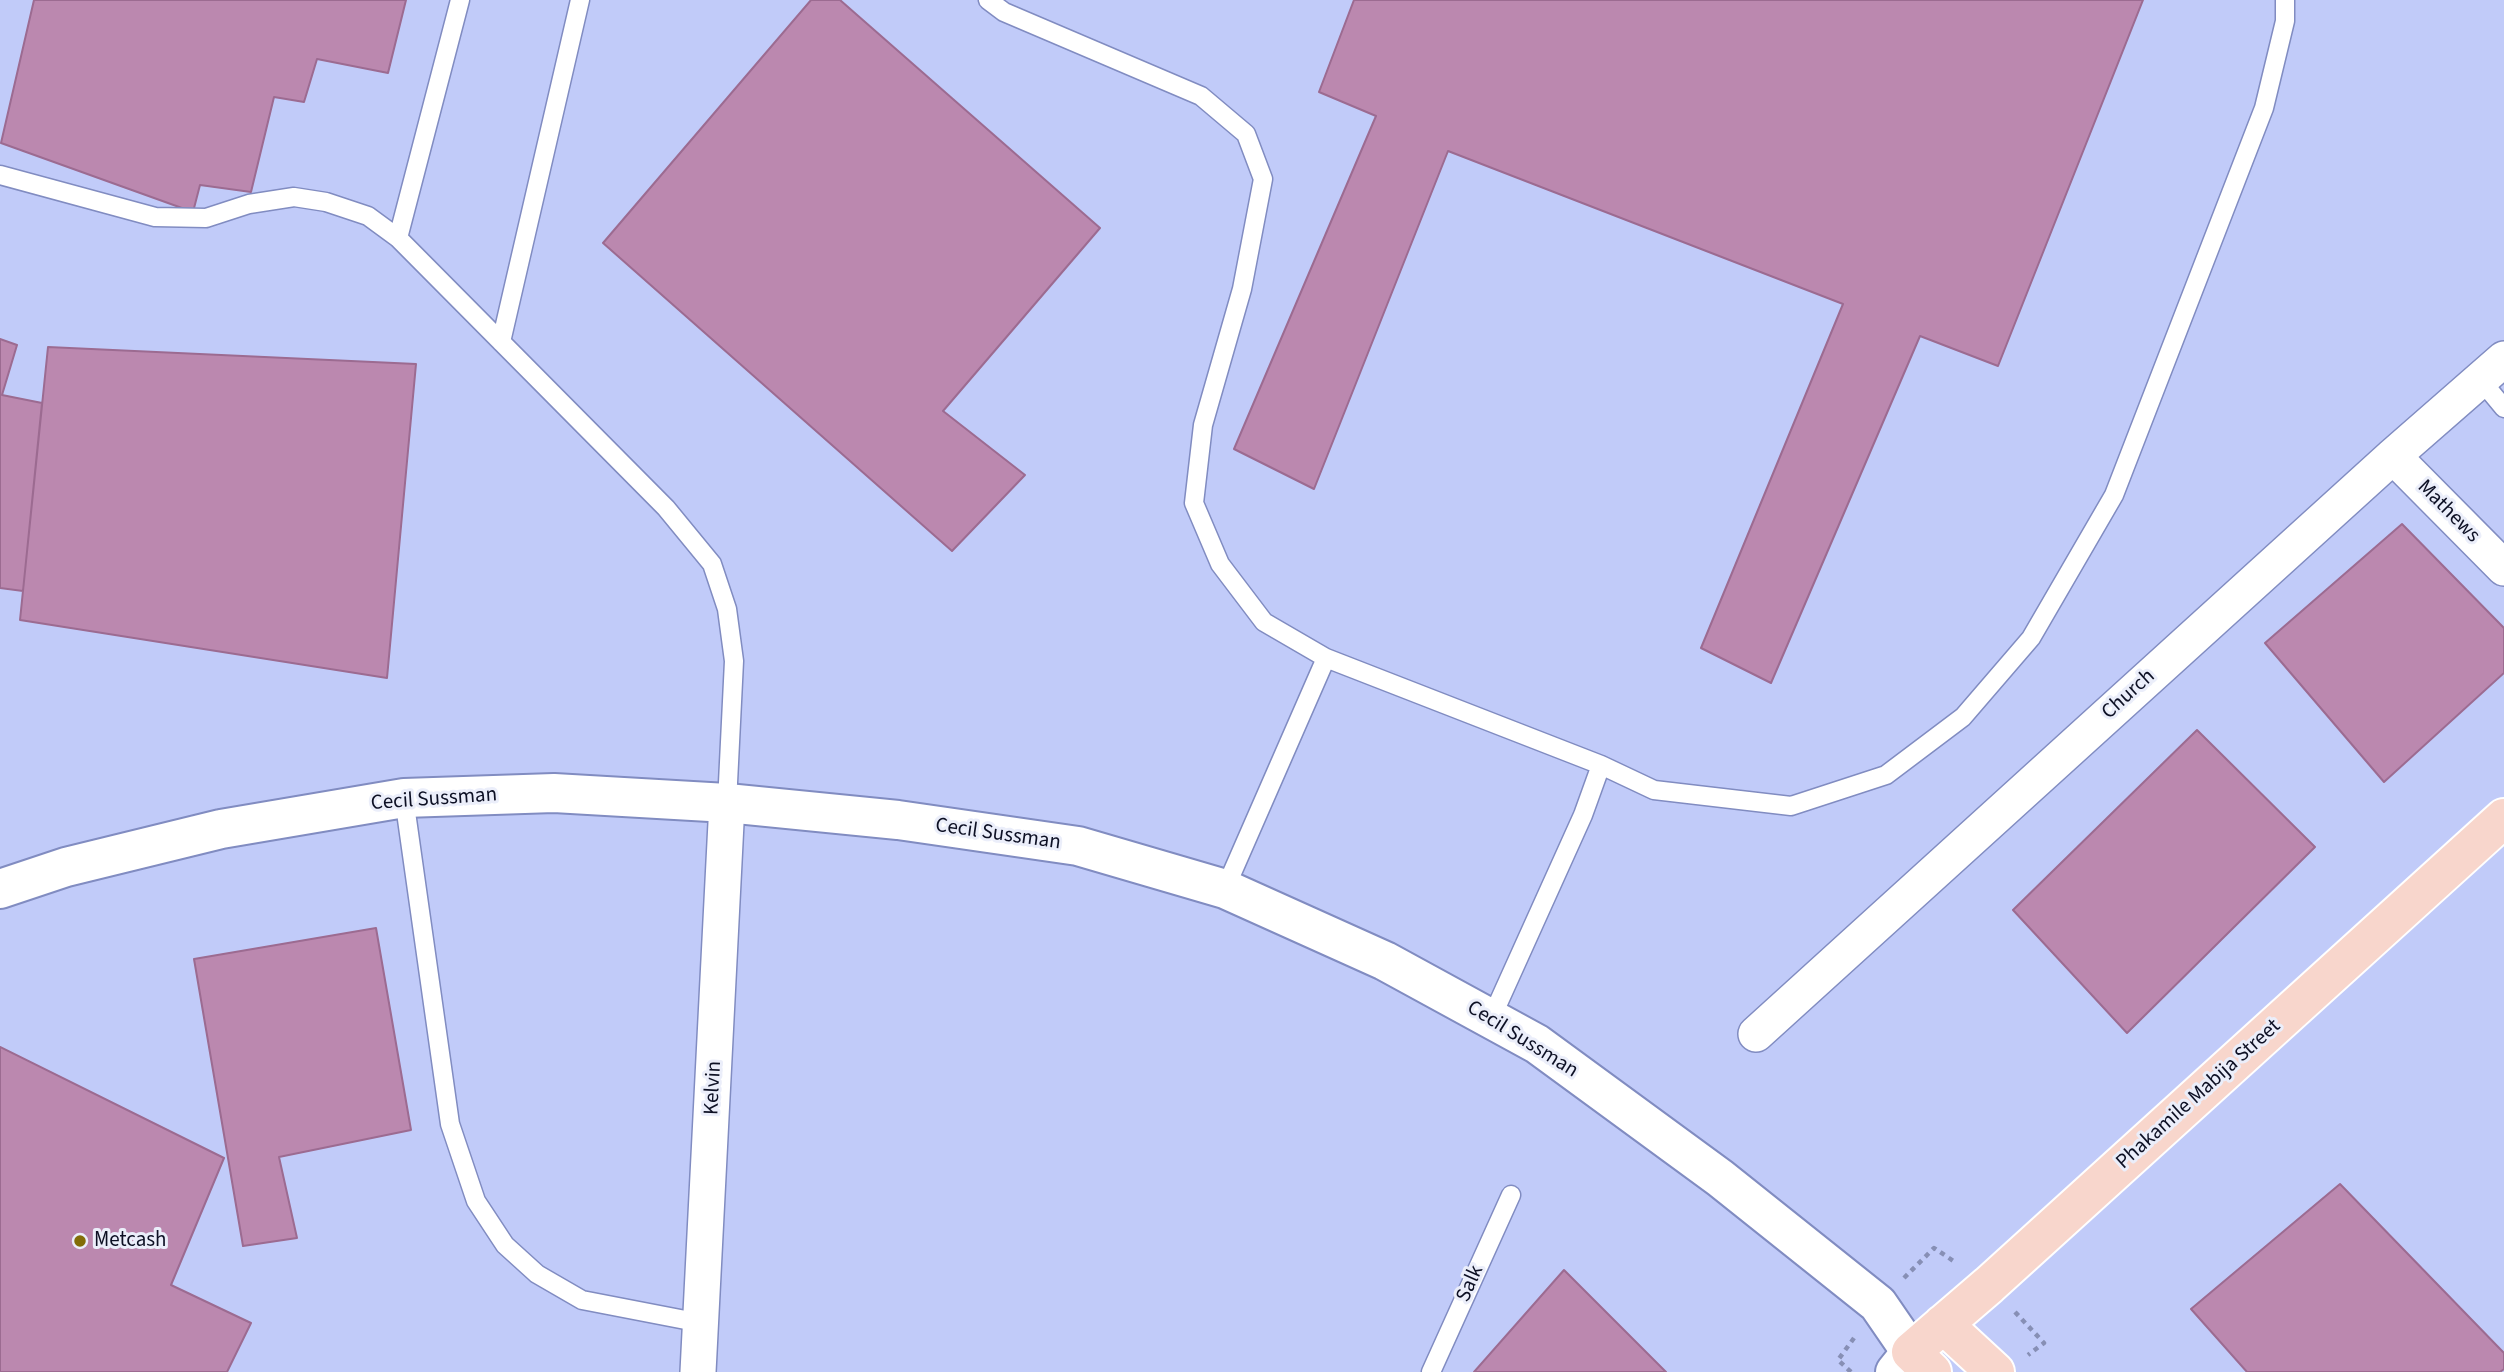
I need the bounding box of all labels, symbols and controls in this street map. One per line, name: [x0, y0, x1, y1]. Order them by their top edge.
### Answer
street label: Mathews: [2411, 475, 2485, 549]
street label: Church: [2097, 665, 2161, 725]
street label: Cecil Sussman: [370, 783, 498, 817]
street label: Cecil Sussman: [934, 814, 1062, 856]
street label: Cecil Sussman: [1462, 996, 1582, 1084]
street label: Phakamile Mabija Street: [2112, 1015, 2286, 1175]
street label: Kelvin: [700, 1060, 728, 1116]
place label: Metcash: [94, 1228, 166, 1254]
marker: Metcash: [72, 1233, 88, 1249]
street label: Salk: [1452, 1262, 1490, 1306]

